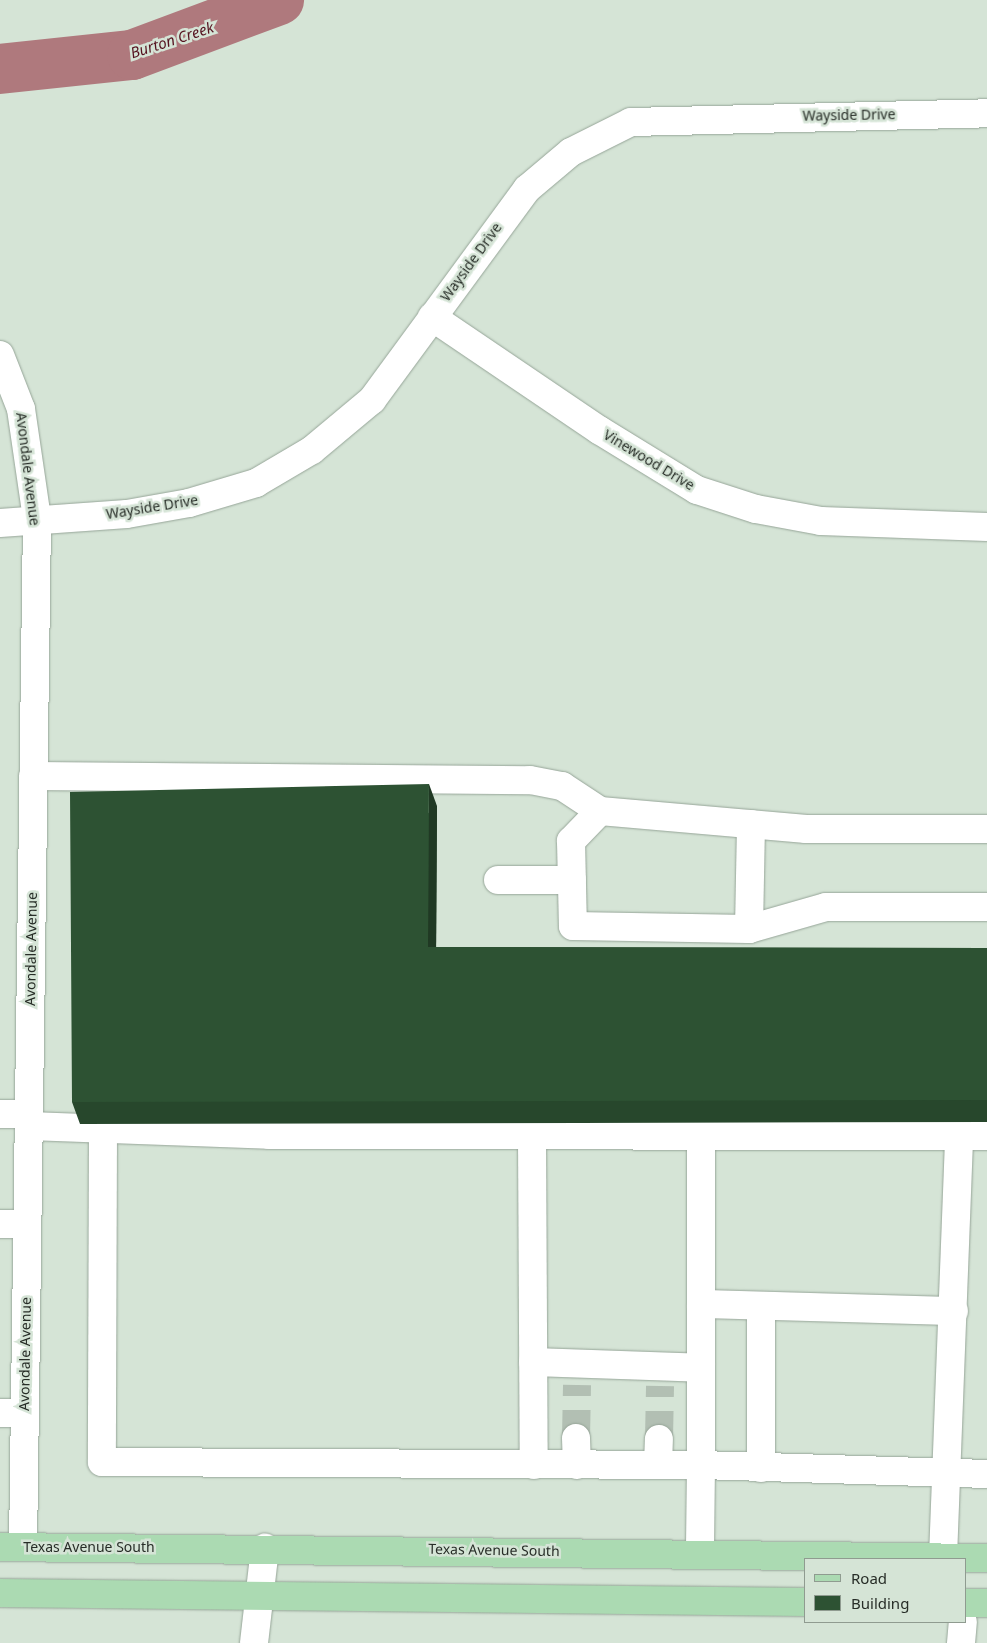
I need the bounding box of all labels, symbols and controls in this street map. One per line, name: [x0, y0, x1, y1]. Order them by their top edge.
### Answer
water label: Burton Creek: [128, 18, 216, 62]
street label: Wayside Drive: [802, 106, 896, 124]
street label: Wayside Drive: [437, 220, 505, 304]
street label: Avondale Avenue: [13, 411, 43, 527]
street label: Vinewood Drive: [600, 426, 698, 494]
street label: Wayside Drive: [105, 491, 199, 523]
street label: Avondale Avenue: [22, 892, 40, 1006]
street label: Avondale Avenue: [16, 1297, 34, 1411]
street label: Texas Avenue South: [23, 1539, 155, 1555]
street label: Texas Avenue South: [428, 1540, 560, 1560]
legend: [804, 1558, 967, 1623]
text: Road: [851, 1568, 887, 1588]
text: Building: [851, 1593, 909, 1613]

